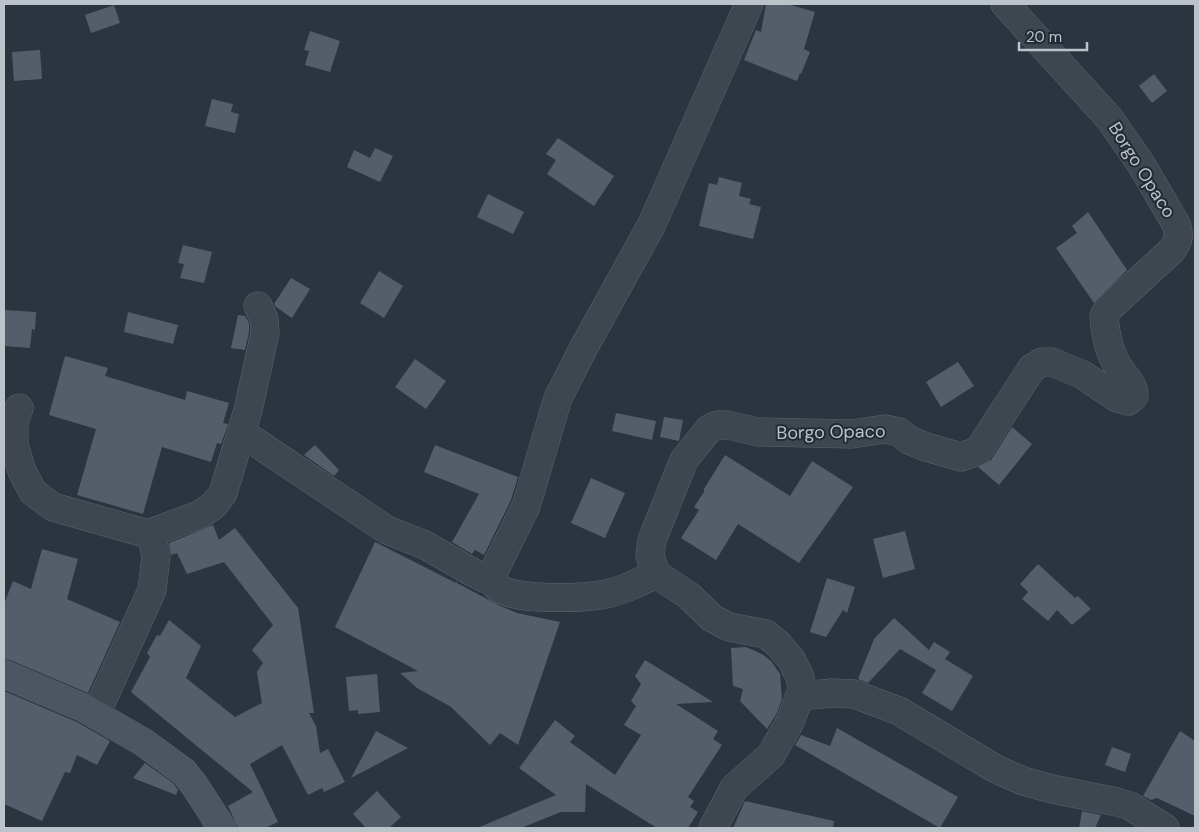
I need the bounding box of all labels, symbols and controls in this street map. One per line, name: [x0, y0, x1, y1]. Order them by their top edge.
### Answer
scale bar: [1019, 20, 1086, 52]
text: 20 m: [1026, 27, 1062, 47]
street label: Borgo Opaco: [1103, 117, 1181, 223]
street label: Borgo Opaco: [776, 419, 886, 445]

